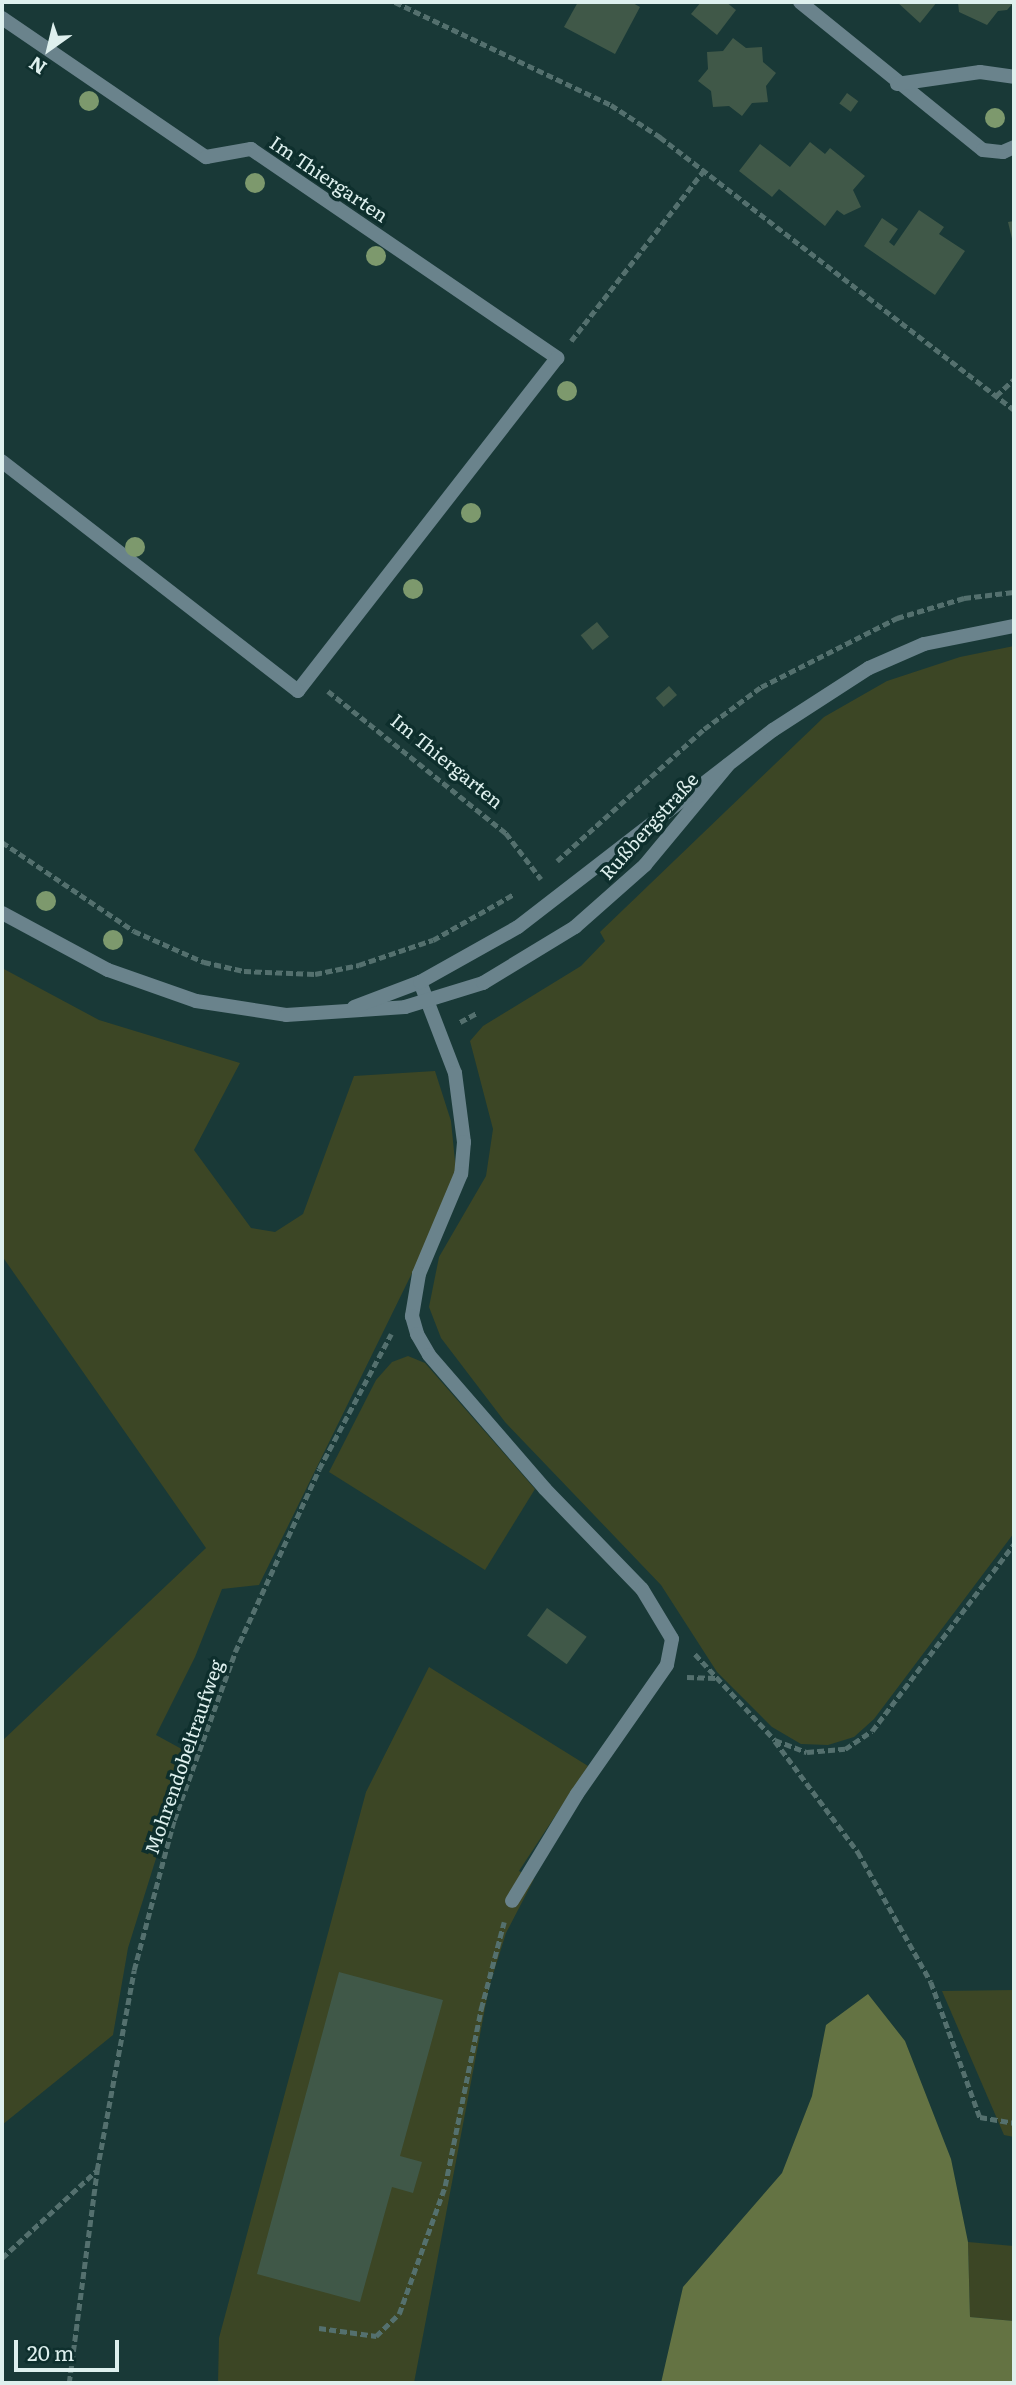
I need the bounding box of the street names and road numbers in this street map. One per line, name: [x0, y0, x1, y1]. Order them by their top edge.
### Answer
street label: Im Thiergarten: [266, 131, 392, 227]
street label: Im Thiergarten: [386, 709, 508, 813]
street label: Rußbergstraße: [595, 768, 703, 884]
street label: Mohrendobeltraufweg: [140, 1657, 228, 1857]

